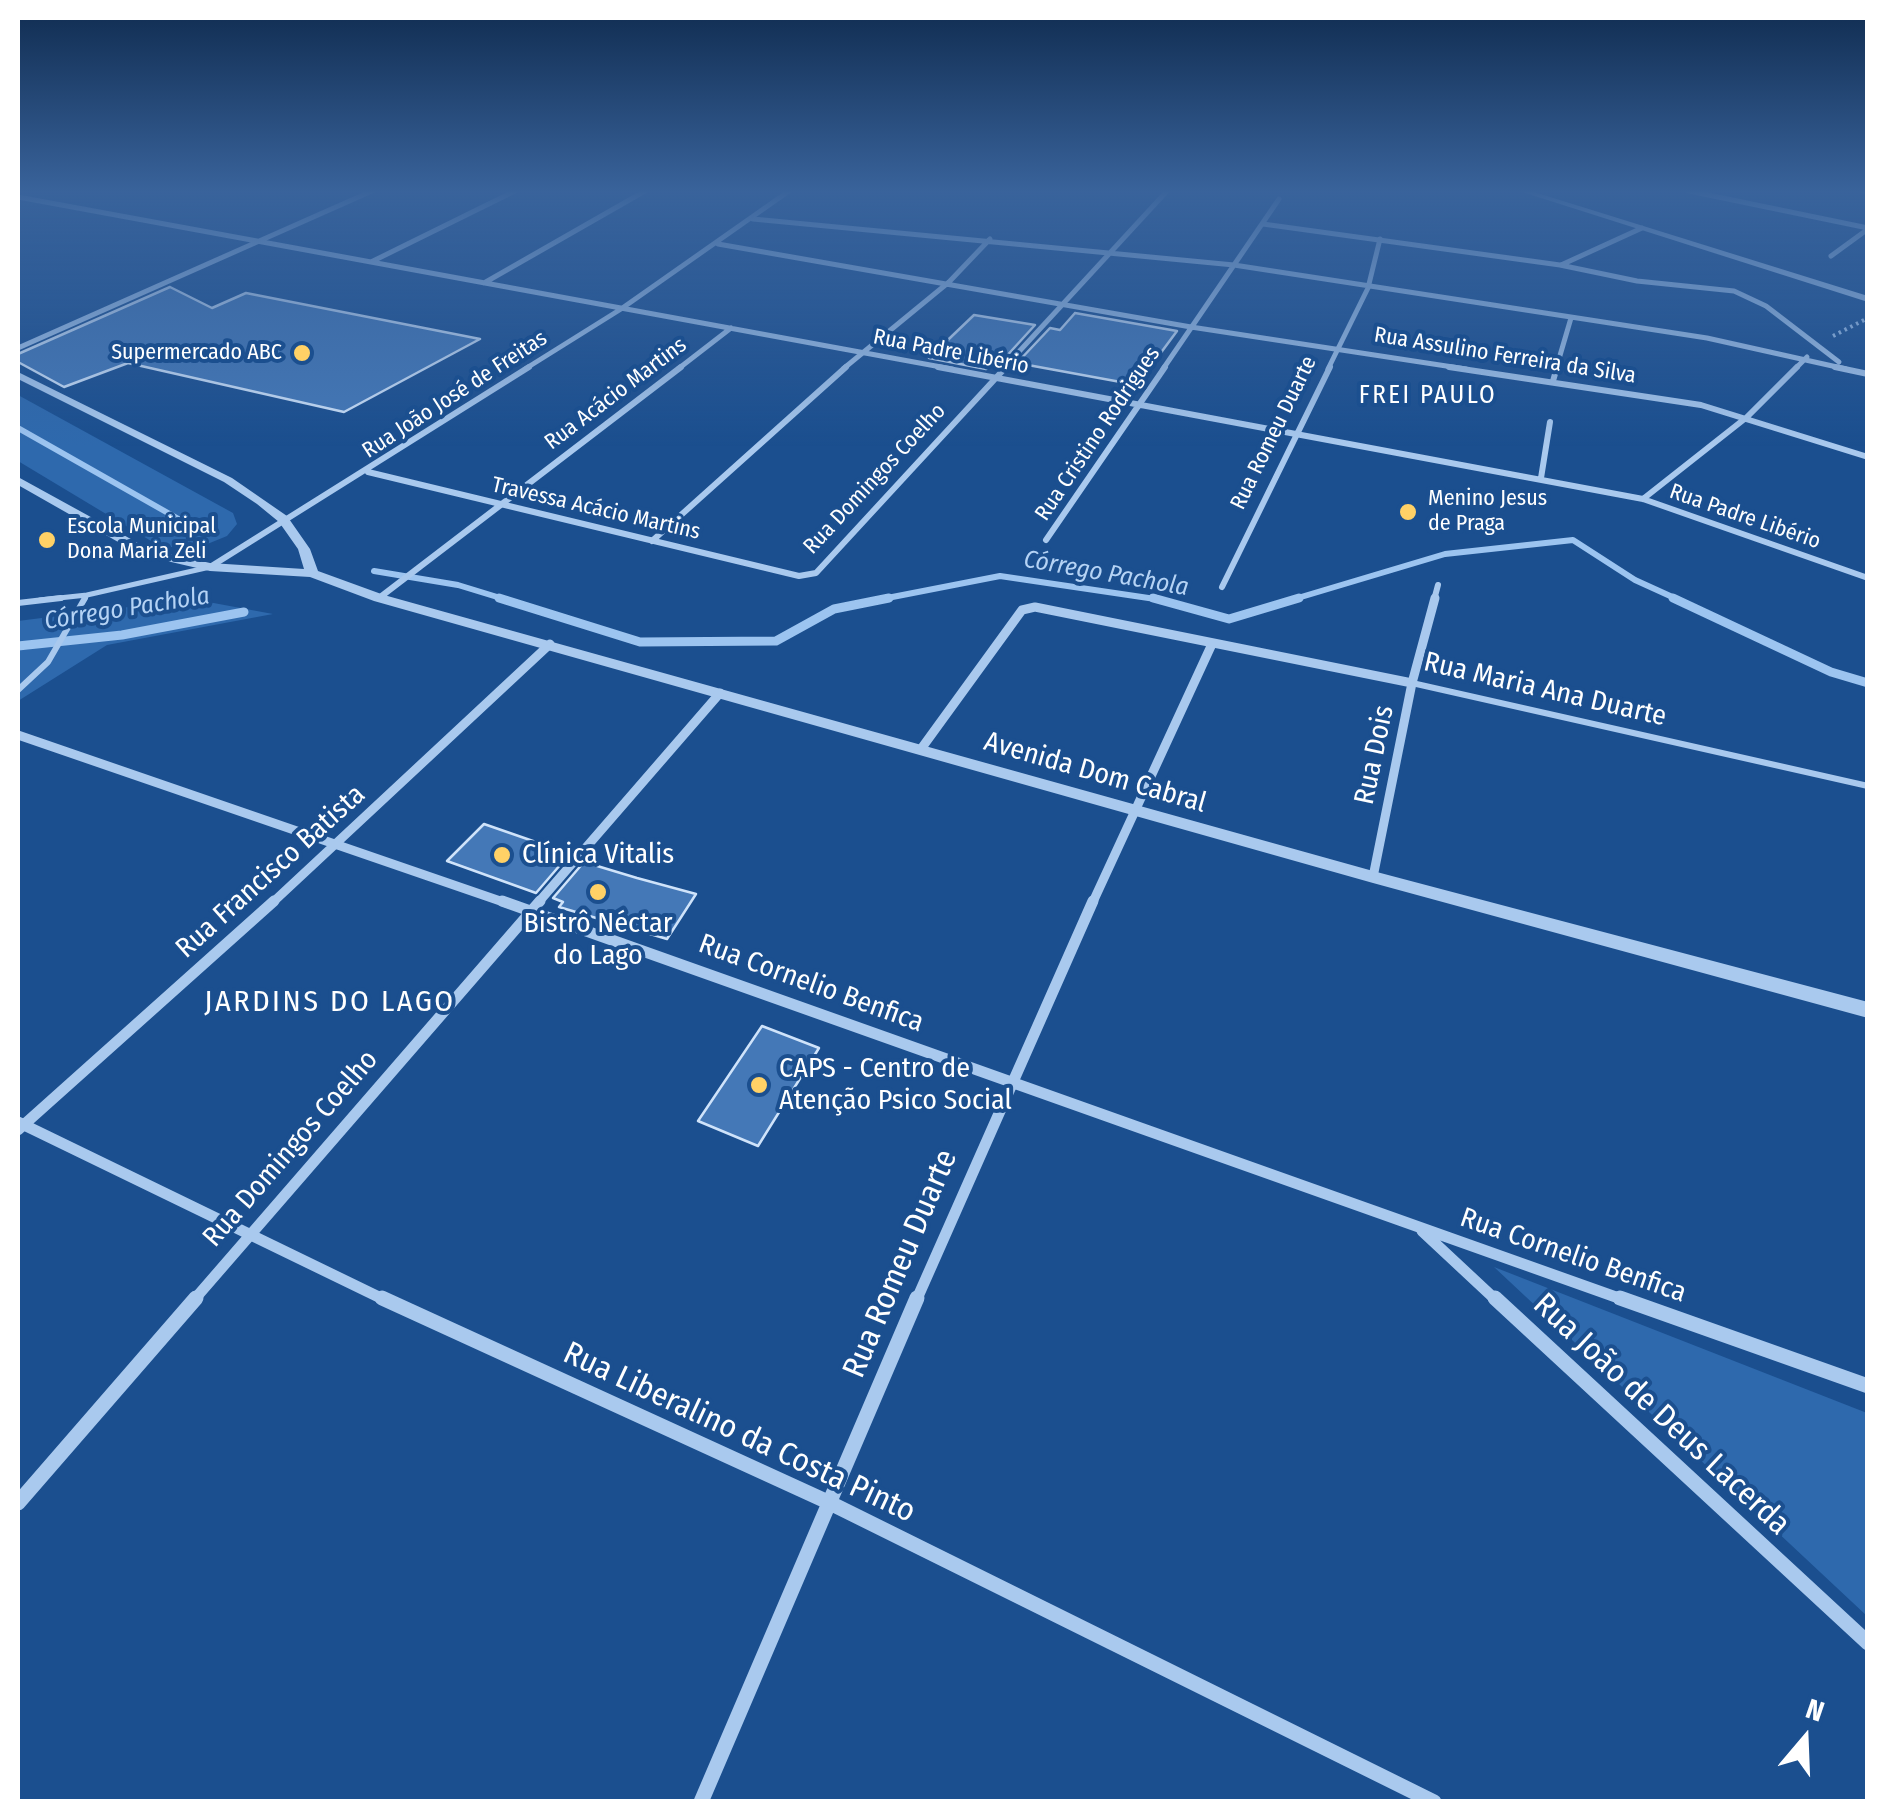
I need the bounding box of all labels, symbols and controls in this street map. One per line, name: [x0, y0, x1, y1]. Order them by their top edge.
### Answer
street label: Rua Assulino Ferreira da Silva: [1372, 322, 1638, 390]
street label: Rua Padre Libério: [871, 324, 1031, 380]
street label: Rua João José de Freitas: [358, 325, 552, 465]
street label: Rua Acácio Martins: [540, 332, 692, 456]
place label: Supermercado ABC: [111, 340, 282, 366]
marker: Supermercado ABC: [291, 342, 313, 364]
street label: Rua Cristino Rodrigues: [1030, 342, 1166, 526]
street label: Rua Romeu Duarte: [1225, 352, 1323, 514]
district label: FREI PAULO: [1359, 381, 1497, 411]
street label: Rua Domingos Coelho: [798, 398, 952, 560]
street label: Travessa Acácio Martins: [489, 472, 703, 546]
street label: Rua Padre Libério: [1666, 479, 1824, 555]
place label: Menino Jesus de Praga: [1428, 486, 1547, 538]
marker: Menino Jesus de Praga: [1397, 501, 1419, 523]
place label: Escola Municipal Dona Maria Zeli: [67, 514, 216, 566]
marker: Escola Municipal Dona Maria Zeli: [36, 529, 58, 551]
water label: Córrego Pachola: [1021, 545, 1191, 603]
water label: Córrego Pachola: [42, 581, 212, 637]
street label: Rua Maria Ana Duarte: [1421, 646, 1669, 734]
street label: Rua Dois: [1348, 702, 1402, 808]
street label: Avenida Dom Cabral: [980, 725, 1210, 821]
street label: Rua Francisco Batista: [170, 778, 372, 966]
place label: Clínica Vitalis: [522, 838, 674, 872]
marker: Clínica Vitalis: [491, 844, 513, 866]
marker: Bistrô Néctar do Lago: [587, 881, 609, 903]
place label: Bistrô Néctar do Lago: [523, 907, 673, 973]
street label: Rua Cornelio Benfica: [694, 928, 928, 1040]
district label: JARDINS DO LAGO: [204, 985, 456, 1021]
street label: Rua Domingos Coelho: [196, 1044, 386, 1254]
place label: CAPS - Centro de Atenção Psico Social: [779, 1052, 1012, 1118]
marker: CAPS - Centro de Atenção Psico Social: [748, 1074, 770, 1096]
street label: Rua Romeu Duarte: [836, 1144, 966, 1384]
street label: Rua Cornelio Benfica: [1456, 1202, 1690, 1310]
street label: Rua João de Deus Lacerda: [1525, 1286, 1797, 1544]
street label: Rua Liberalino da Costa Pinto: [557, 1334, 921, 1532]
north arrow: [1755, 1689, 1855, 1789]
text: N: [1802, 1692, 1828, 1728]

